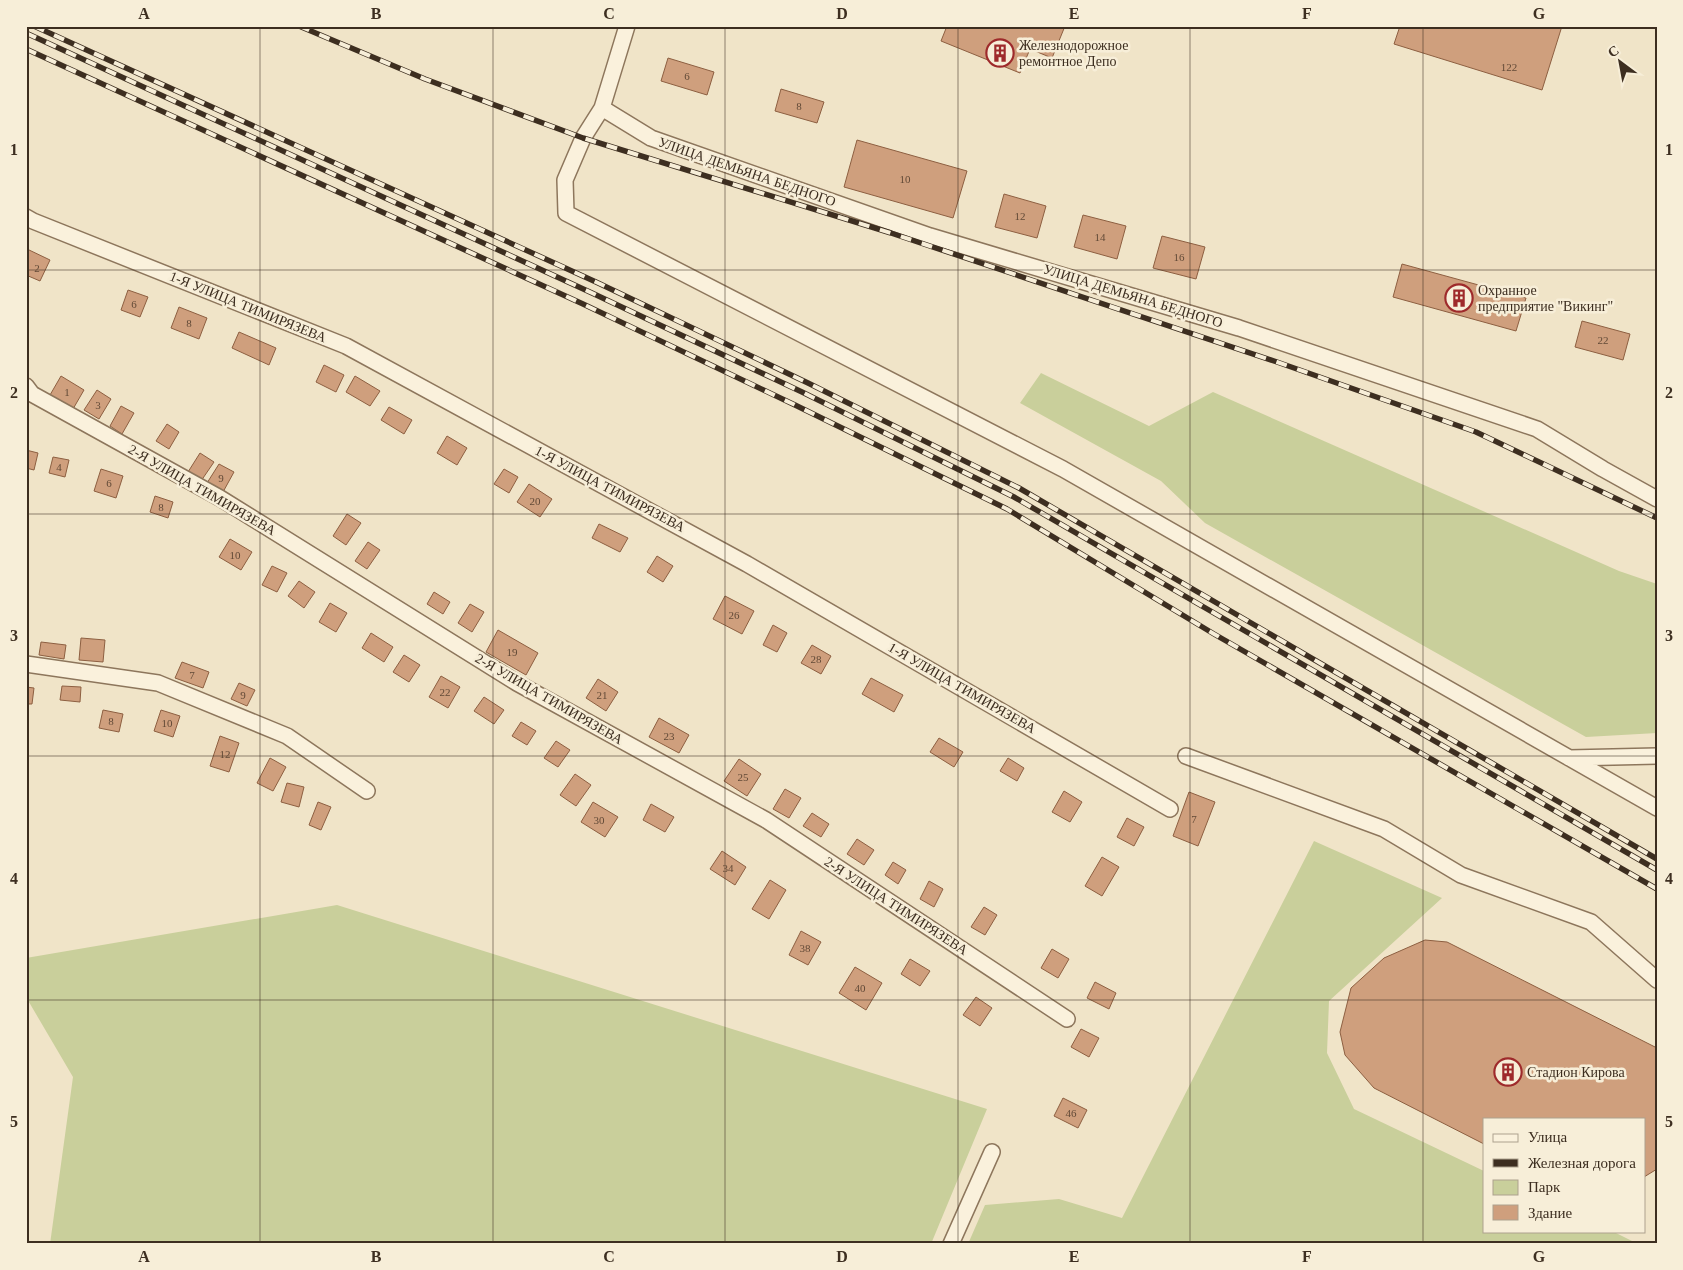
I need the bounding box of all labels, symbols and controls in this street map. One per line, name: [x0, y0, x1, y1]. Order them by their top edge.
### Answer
text: A: [138, 5, 150, 22]
text: B: [371, 5, 382, 22]
text: C: [603, 5, 615, 22]
text: D: [836, 5, 848, 22]
text: E: [1069, 5, 1079, 22]
text: F: [1302, 5, 1312, 22]
text: G: [1533, 5, 1546, 22]
building icon: Железнодорожное ремонтное Депо: [985, 38, 1015, 68]
place label: Железнодорожное ремонтное Депо: [1019, 38, 1128, 69]
north arrow: [1596, 38, 1646, 88]
text: С: [1605, 42, 1622, 60]
house number: 122: [1501, 61, 1517, 73]
house number: 6: [684, 70, 690, 82]
house number: 8: [796, 100, 802, 112]
street label: УЛИЦА ДЕМЬЯНА БЕДНОГО: [656, 135, 838, 209]
text: 1: [10, 141, 18, 158]
text: 1: [1665, 141, 1673, 158]
house number: 10: [900, 173, 911, 185]
house number: 12: [1015, 210, 1026, 222]
house number: 14: [1095, 231, 1106, 243]
house number: 16: [1174, 251, 1185, 263]
house number: 2: [34, 262, 40, 274]
street label: УЛИЦА ДЕМЬЯНА БЕДНОГО: [1041, 262, 1225, 330]
street label: 1-Я УЛИЦА ТИМИРЯЗЕВА: [167, 269, 329, 346]
building icon: Охранное предприятие "Викинг": [1444, 283, 1474, 313]
place label: Охранное предприятие "Викинг": [1478, 283, 1613, 314]
house number: 6: [131, 298, 137, 310]
house number: 8: [186, 317, 192, 329]
house number: 22: [1598, 334, 1609, 346]
text: 2: [10, 384, 18, 401]
text: 2: [1665, 384, 1673, 401]
house number: 1: [64, 386, 70, 398]
house number: 3: [95, 399, 101, 411]
street label: 2-Я УЛИЦА ТИМИРЯЗЕВА: [126, 442, 279, 539]
street label: 1-Я УЛИЦА ТИМИРЯЗЕВА: [532, 443, 688, 535]
house number: 4: [56, 461, 62, 473]
house number: 9: [218, 472, 224, 484]
house number: 6: [106, 477, 112, 489]
house number: 20: [530, 495, 541, 507]
house number: 8: [158, 501, 164, 513]
house number: 10: [230, 549, 241, 561]
house number: 26: [729, 609, 740, 621]
text: 3: [10, 627, 18, 644]
text: 3: [1665, 627, 1673, 644]
street label: 1-Я УЛИЦА ТИМИРЯЗЕВА: [886, 640, 1039, 737]
house number: 19: [507, 646, 518, 658]
street label: 2-Я УЛИЦА ТИМИРЯЗЕВА: [473, 651, 626, 748]
house number: 28: [811, 653, 822, 665]
house number: 7: [189, 669, 195, 681]
house number: 22: [440, 686, 451, 698]
house number: 9: [240, 689, 246, 701]
house number: 21: [597, 689, 608, 701]
house number: 8: [108, 715, 114, 727]
house number: 10: [162, 717, 173, 729]
house number: 23: [664, 730, 675, 742]
house number: 12: [220, 748, 231, 760]
house number: 25: [738, 771, 749, 783]
house number: 7: [1191, 813, 1197, 825]
house number: 30: [594, 814, 605, 826]
street label: 2-Я УЛИЦА ТИМИРЯЗЕВА: [822, 854, 971, 958]
house number: 34: [723, 862, 734, 874]
text: 4: [10, 870, 18, 887]
text: 4: [1665, 870, 1673, 887]
house number: 38: [800, 942, 811, 954]
house number: 40: [855, 982, 866, 994]
building icon: Стадион Кирова: [1493, 1057, 1523, 1087]
place label: Стадион Кирова: [1527, 1065, 1626, 1080]
house number: 46: [1066, 1107, 1077, 1119]
text: 5: [10, 1113, 18, 1130]
text: 5: [1665, 1113, 1673, 1130]
legend: [1483, 1118, 1646, 1232]
text: Улица: [1528, 1129, 1567, 1145]
text: Железная дорога: [1528, 1155, 1636, 1171]
text: Парк: [1528, 1179, 1561, 1195]
text: Здание: [1528, 1205, 1572, 1221]
text: A: [138, 1248, 150, 1265]
text: B: [371, 1248, 382, 1265]
text: C: [603, 1248, 615, 1265]
text: D: [836, 1248, 848, 1265]
text: E: [1069, 1248, 1079, 1265]
text: F: [1302, 1248, 1312, 1265]
text: G: [1533, 1248, 1546, 1265]

